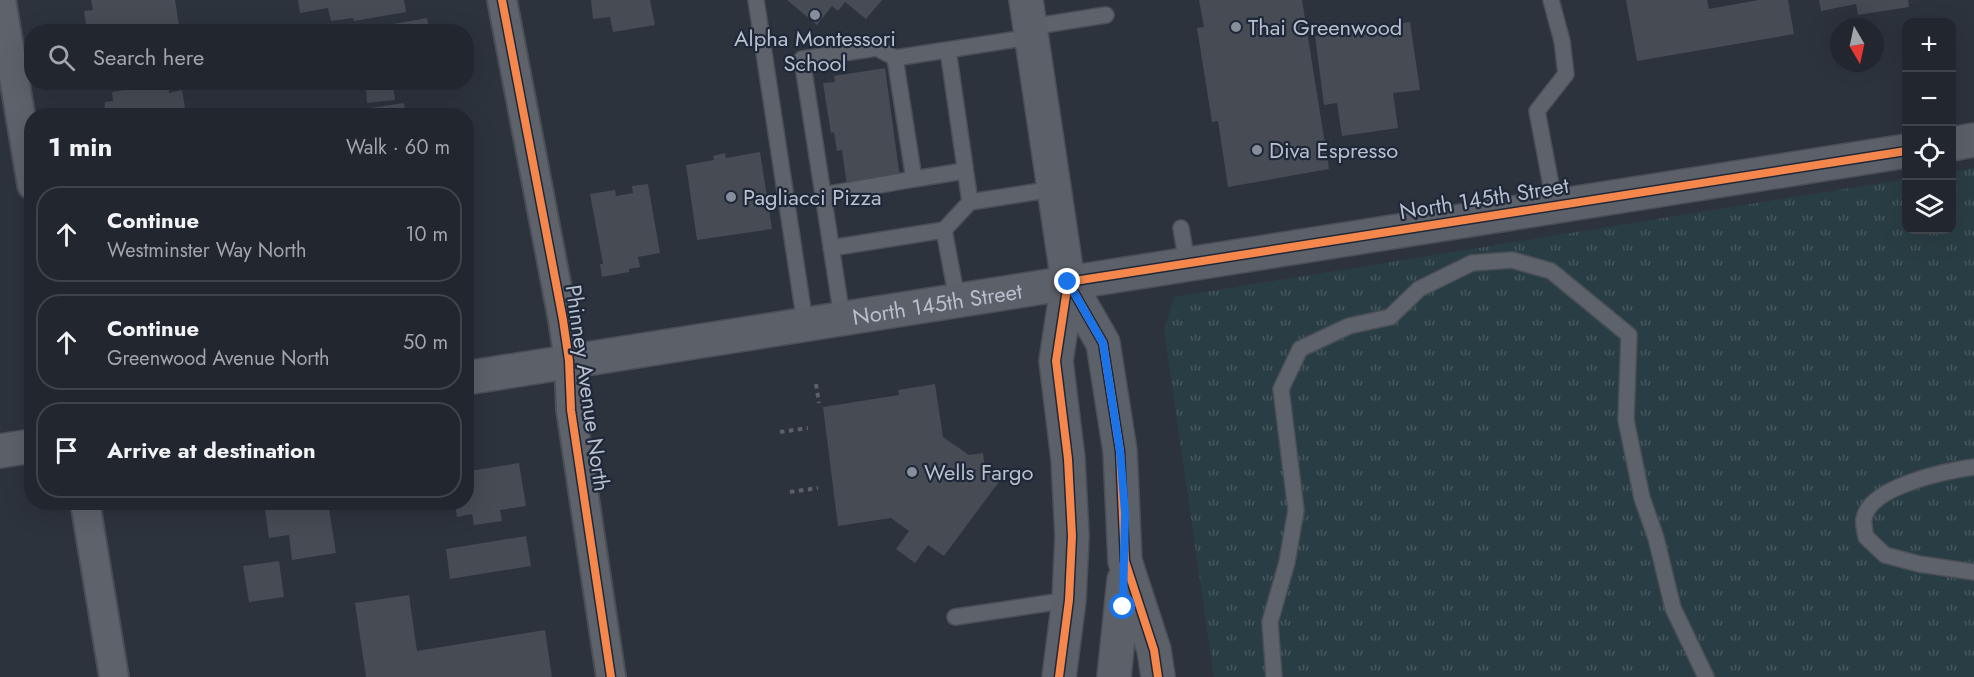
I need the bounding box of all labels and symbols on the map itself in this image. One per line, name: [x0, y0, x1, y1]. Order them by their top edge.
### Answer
marker: Alpha Montessori School: [808, 8, 822, 22]
place label: Thai Greenwood: [1248, 11, 1402, 43]
north arrow: [1830, 18, 1884, 72]
marker: Thai Greenwood: [1229, 20, 1243, 34]
place label: Alpha Montessori School: [734, 22, 896, 79]
place label: Diva Espresso: [1269, 134, 1398, 166]
marker: Diva Espresso: [1250, 143, 1264, 157]
street label: North 145th Street: [1397, 169, 1572, 227]
place label: Pagliacci Pizza: [743, 181, 882, 213]
marker: Pagliacci Pizza: [724, 190, 738, 204]
route end: [1054, 268, 1080, 294]
street label: North 145th Street: [850, 274, 1025, 333]
street label: Phinney Avenue North: [558, 283, 618, 493]
place label: Wells Fargo: [924, 456, 1034, 488]
marker: Wells Fargo: [905, 465, 919, 479]
route start: [1109, 593, 1135, 619]

